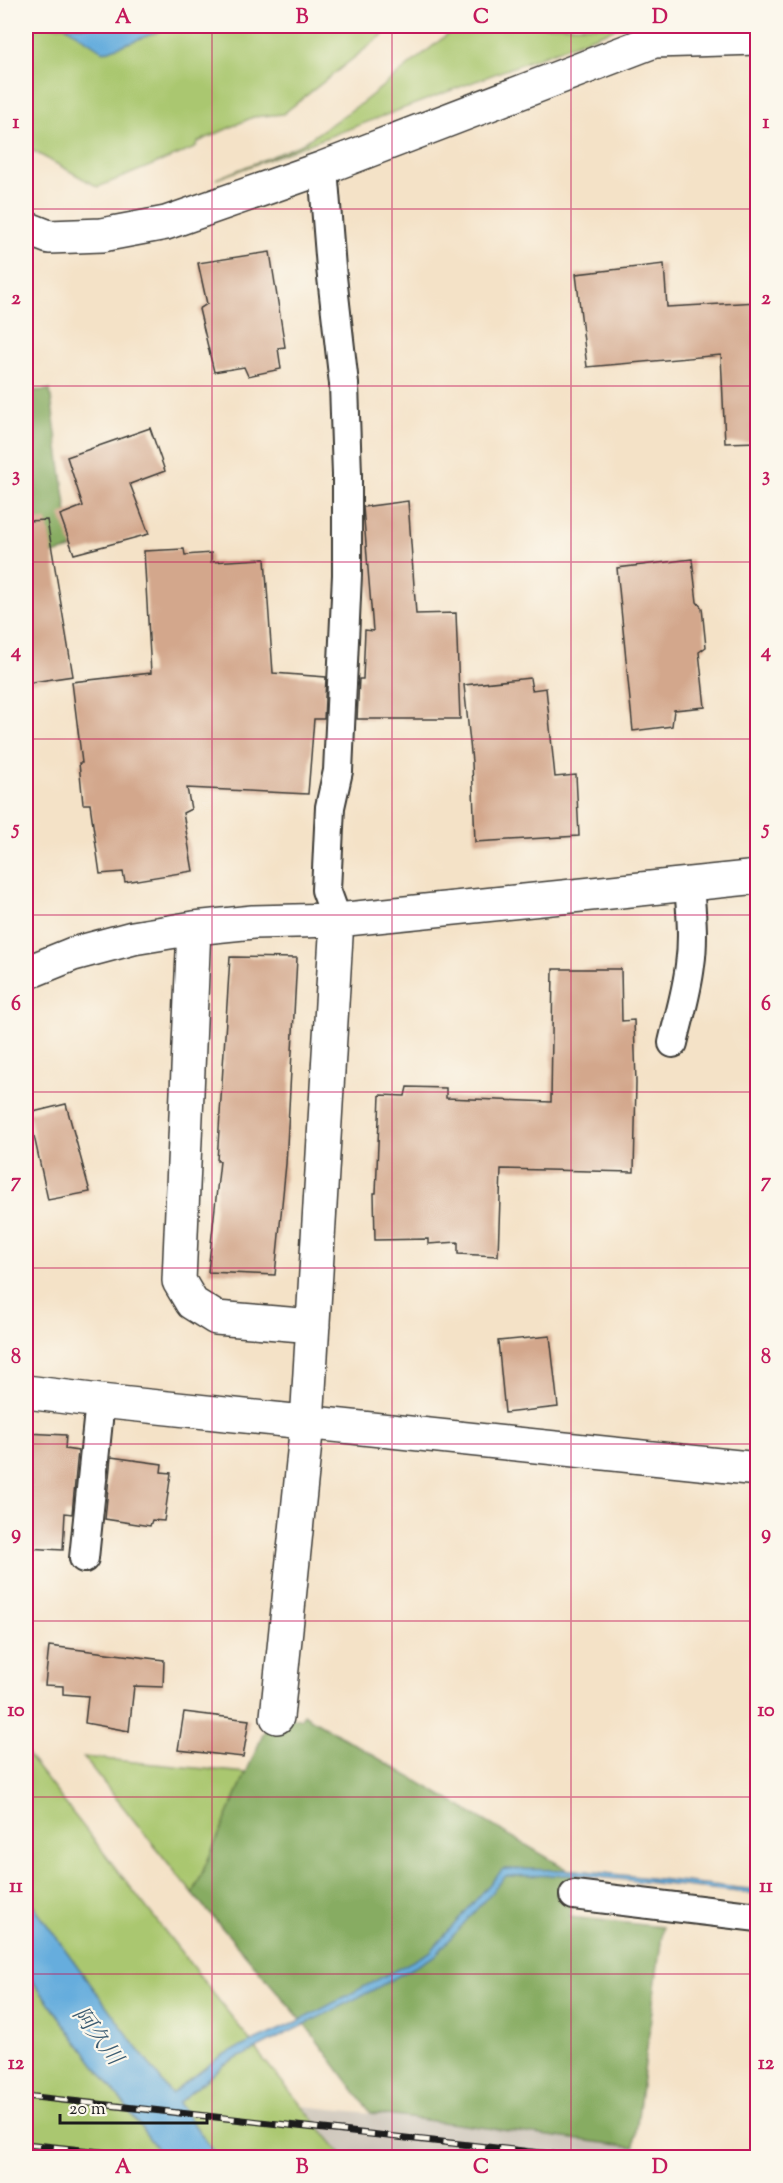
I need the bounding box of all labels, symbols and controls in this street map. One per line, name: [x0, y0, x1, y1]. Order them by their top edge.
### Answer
text: A: [115, 4, 132, 33]
text: B: [296, 4, 309, 33]
text: C: [473, 4, 489, 33]
text: D: [652, 4, 668, 33]
text: 1: [13, 109, 20, 138]
text: 1: [763, 109, 770, 138]
text: 2: [11, 285, 21, 314]
text: 2: [761, 285, 771, 314]
text: 3: [12, 462, 20, 491]
text: 3: [762, 462, 770, 491]
text: 4: [10, 638, 21, 667]
text: 4: [760, 638, 771, 667]
text: 5: [11, 815, 20, 844]
text: 5: [761, 815, 770, 844]
text: 6: [11, 991, 21, 1020]
text: 6: [761, 991, 771, 1020]
text: 7: [11, 1168, 22, 1197]
text: 7: [761, 1168, 772, 1197]
text: 8: [11, 1344, 21, 1373]
text: 8: [761, 1344, 771, 1373]
text: 9: [11, 1520, 21, 1549]
text: 9: [761, 1520, 771, 1549]
text: 10: [7, 1697, 25, 1726]
text: 10: [757, 1697, 775, 1726]
text: 11: [9, 1873, 23, 1902]
text: 11: [759, 1873, 773, 1902]
water label: 阿久川: [63, 2001, 130, 2075]
text: 12: [8, 2050, 25, 2079]
text: 12: [758, 2050, 775, 2079]
scale bar: [60, 2087, 207, 2125]
text: 20 m: [69, 2097, 106, 2123]
text: A: [115, 2154, 132, 2183]
text: B: [296, 2154, 309, 2183]
text: C: [473, 2154, 489, 2183]
text: D: [652, 2154, 668, 2183]

